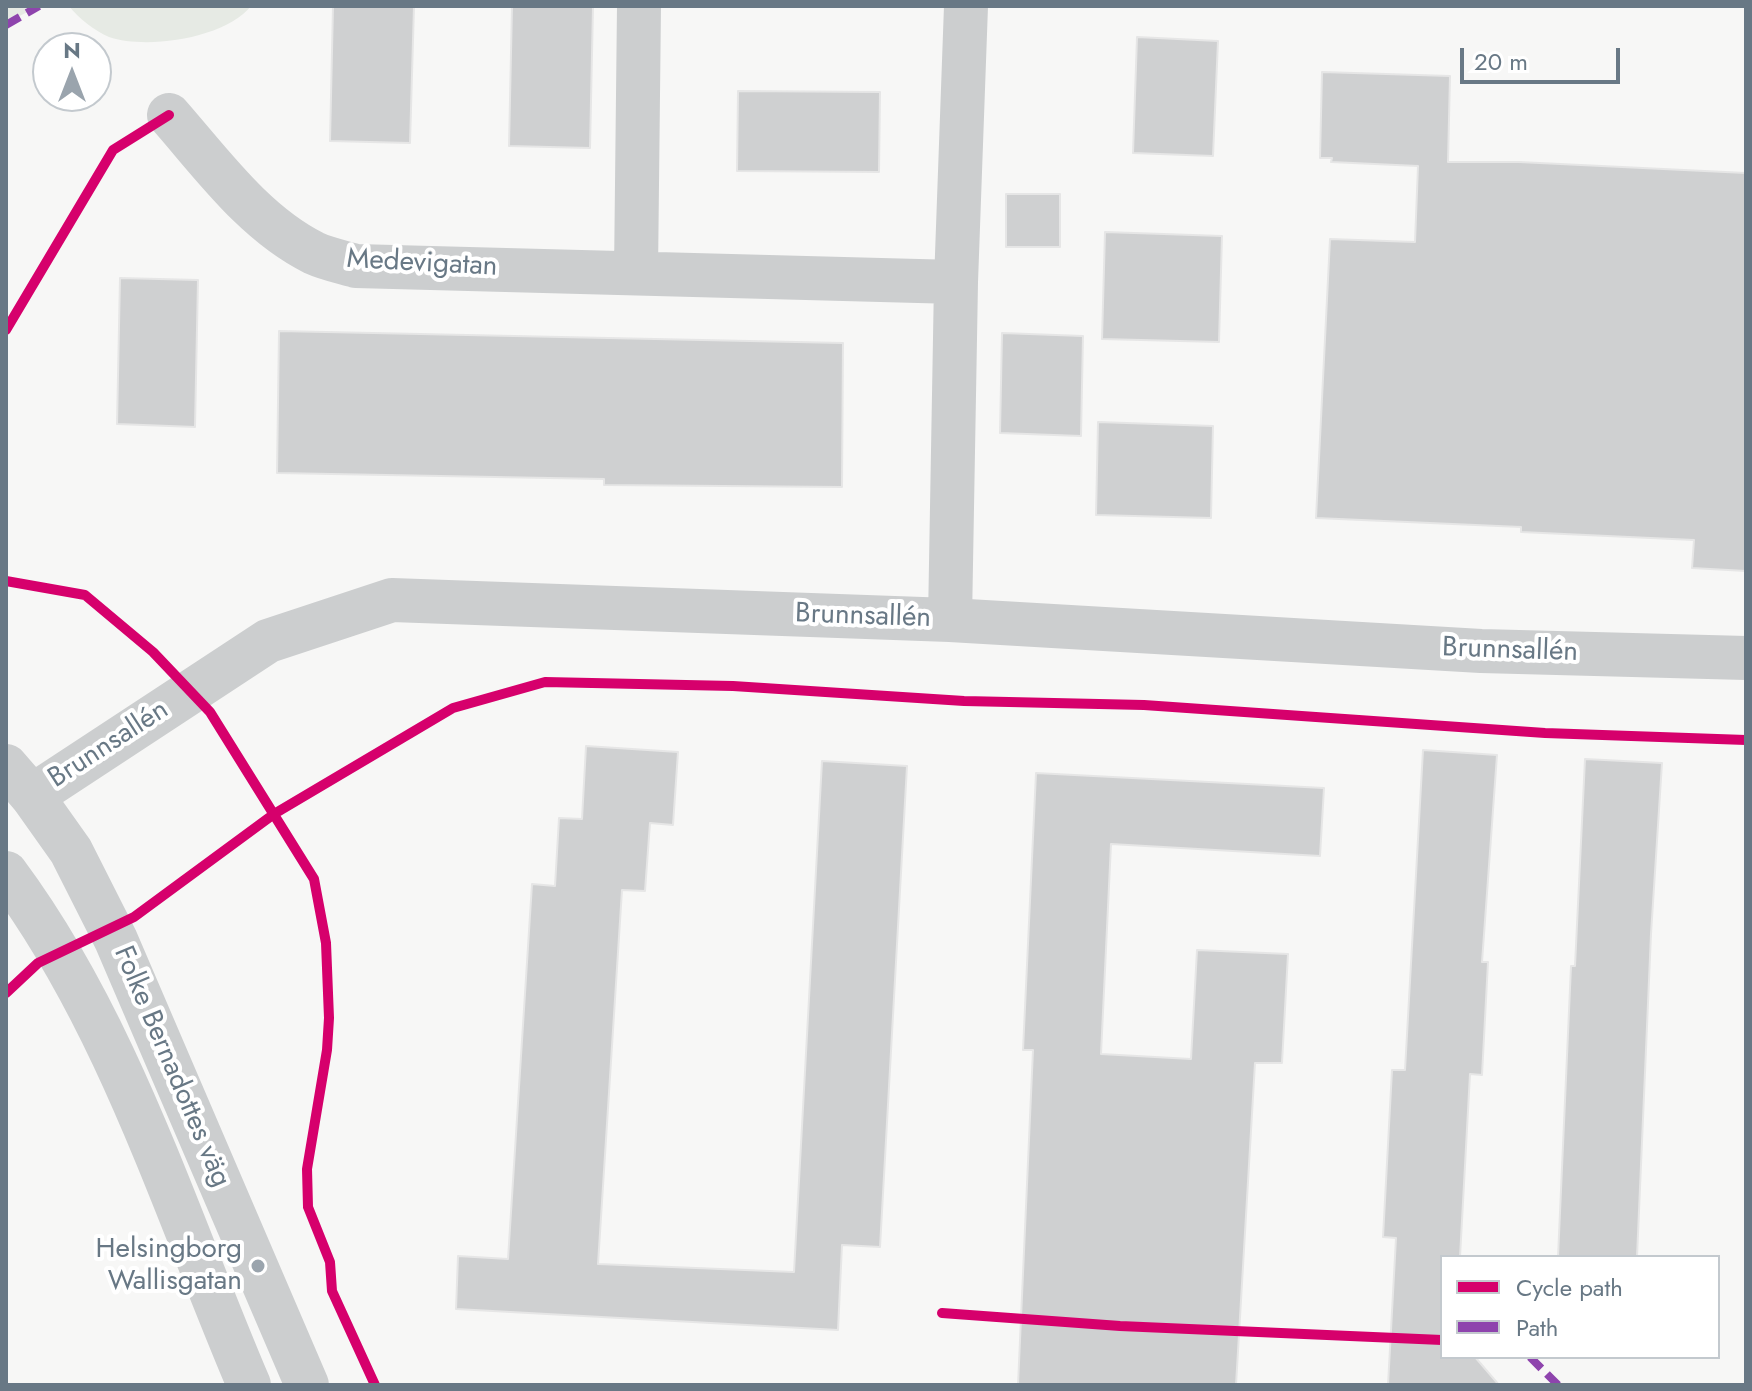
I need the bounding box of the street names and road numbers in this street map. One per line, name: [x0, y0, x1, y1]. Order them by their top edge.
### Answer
street label: Medevigatan: [346, 243, 498, 285]
street label: Brunnsallén: [794, 598, 932, 636]
street label: Brunnsallén: [1441, 632, 1579, 670]
street label: Brunnsallén: [43, 694, 175, 796]
street label: Folke Bernadottes väg: [105, 942, 237, 1192]

